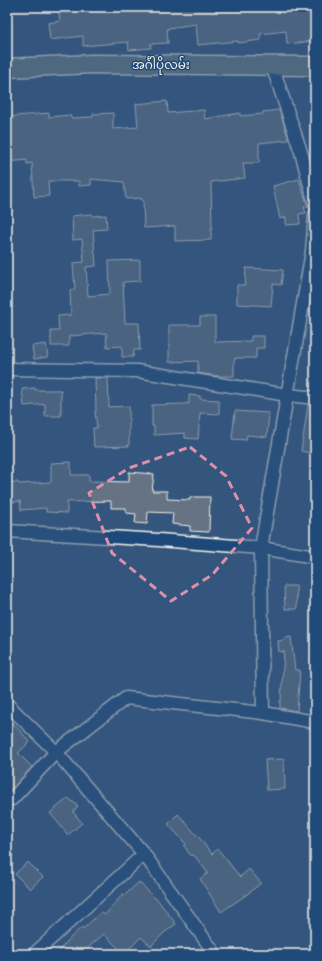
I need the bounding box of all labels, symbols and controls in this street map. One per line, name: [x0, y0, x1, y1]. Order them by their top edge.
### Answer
street label: အင်္ဂါပိုလမ်း: [132, 54, 190, 76]

